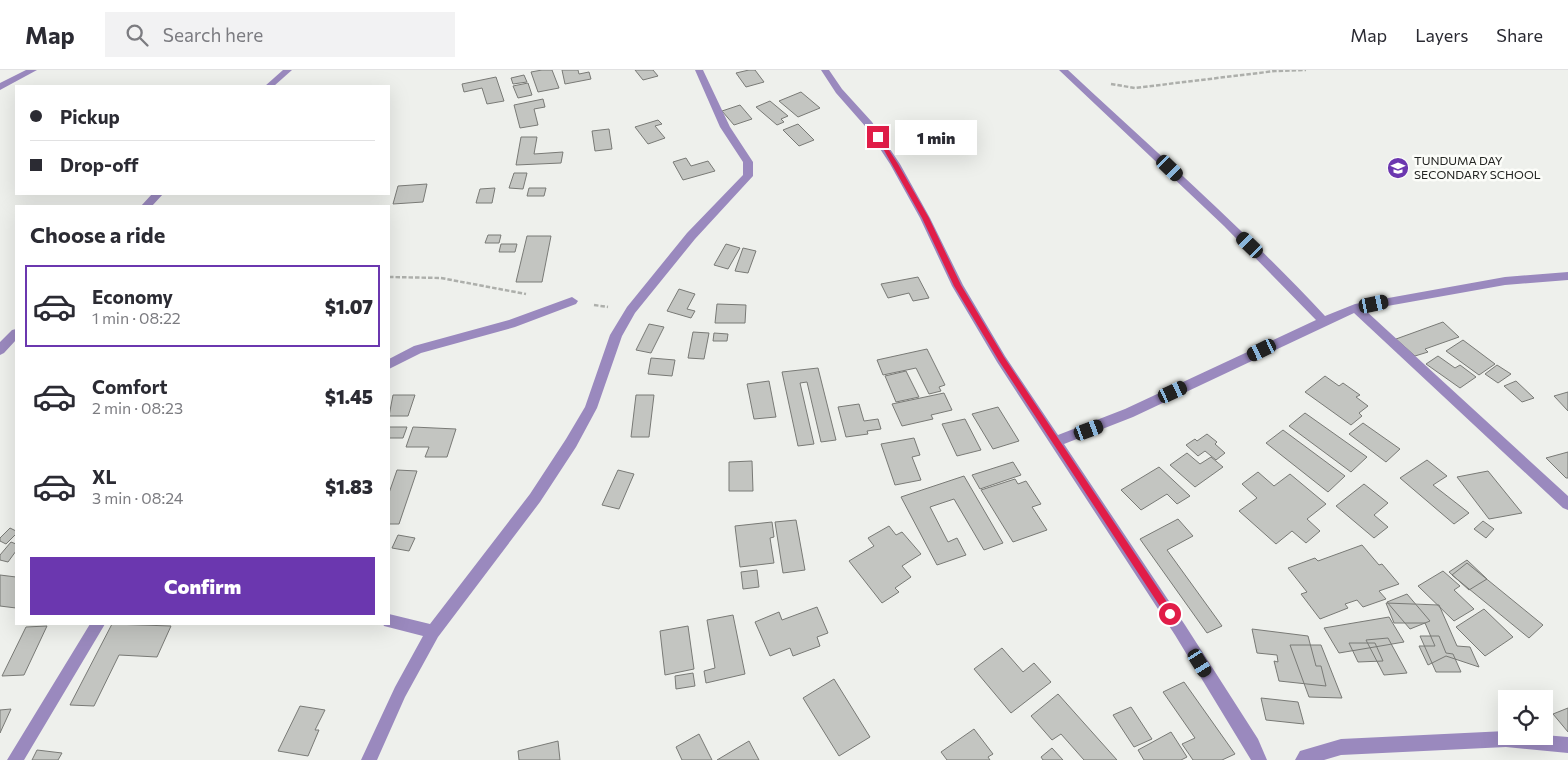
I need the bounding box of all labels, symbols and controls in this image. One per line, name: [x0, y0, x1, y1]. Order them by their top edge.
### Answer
search box: [105, 12, 455, 57]
text: Map: [25, 20, 75, 49]
icon: search: [123, 21, 151, 49]
text: Search here: [163, 23, 263, 46]
text: Map: [1350, 24, 1387, 46]
text: Layers: [1415, 24, 1468, 46]
text: Share: [1496, 24, 1543, 46]
text: Pickup: [60, 105, 120, 128]
callout: 1 min: [896, 120, 978, 154]
route end: [867, 126, 889, 148]
text: 1 min: [917, 128, 955, 147]
car: [1154, 152, 1186, 184]
text: Drop-off: [60, 153, 139, 176]
place label: TUNDUMA DAY SECONDARY SCHOOL: [1414, 153, 1541, 181]
school or university icon: TUNDUMA DAY SECONDARY SCHOOL: [1386, 156, 1410, 180]
text: Choose a ride: [30, 221, 165, 248]
car: [1234, 229, 1266, 261]
icon: car: [32, 284, 77, 329]
text: Economy: [92, 285, 173, 308]
car: [1357, 294, 1390, 314]
text: $1.07: [325, 295, 373, 318]
text: 1 min · 08:22: [92, 308, 181, 327]
car: [1245, 337, 1278, 363]
icon: car: [32, 374, 77, 419]
text: Comfort: [92, 375, 168, 398]
car: [1156, 379, 1189, 405]
text: $1.45: [325, 385, 373, 408]
text: 2 min · 08:23: [92, 398, 183, 417]
car: [1072, 418, 1105, 442]
icon: car: [32, 464, 77, 509]
text: XL: [92, 465, 117, 488]
text: $1.83: [325, 475, 373, 498]
text: 3 min · 08:24: [92, 488, 183, 507]
button: Confirm: [30, 557, 375, 615]
route start: [1159, 603, 1181, 625]
car: [1185, 646, 1214, 680]
map controls: [1498, 690, 1553, 745]
button: locate: [1498, 690, 1553, 745]

